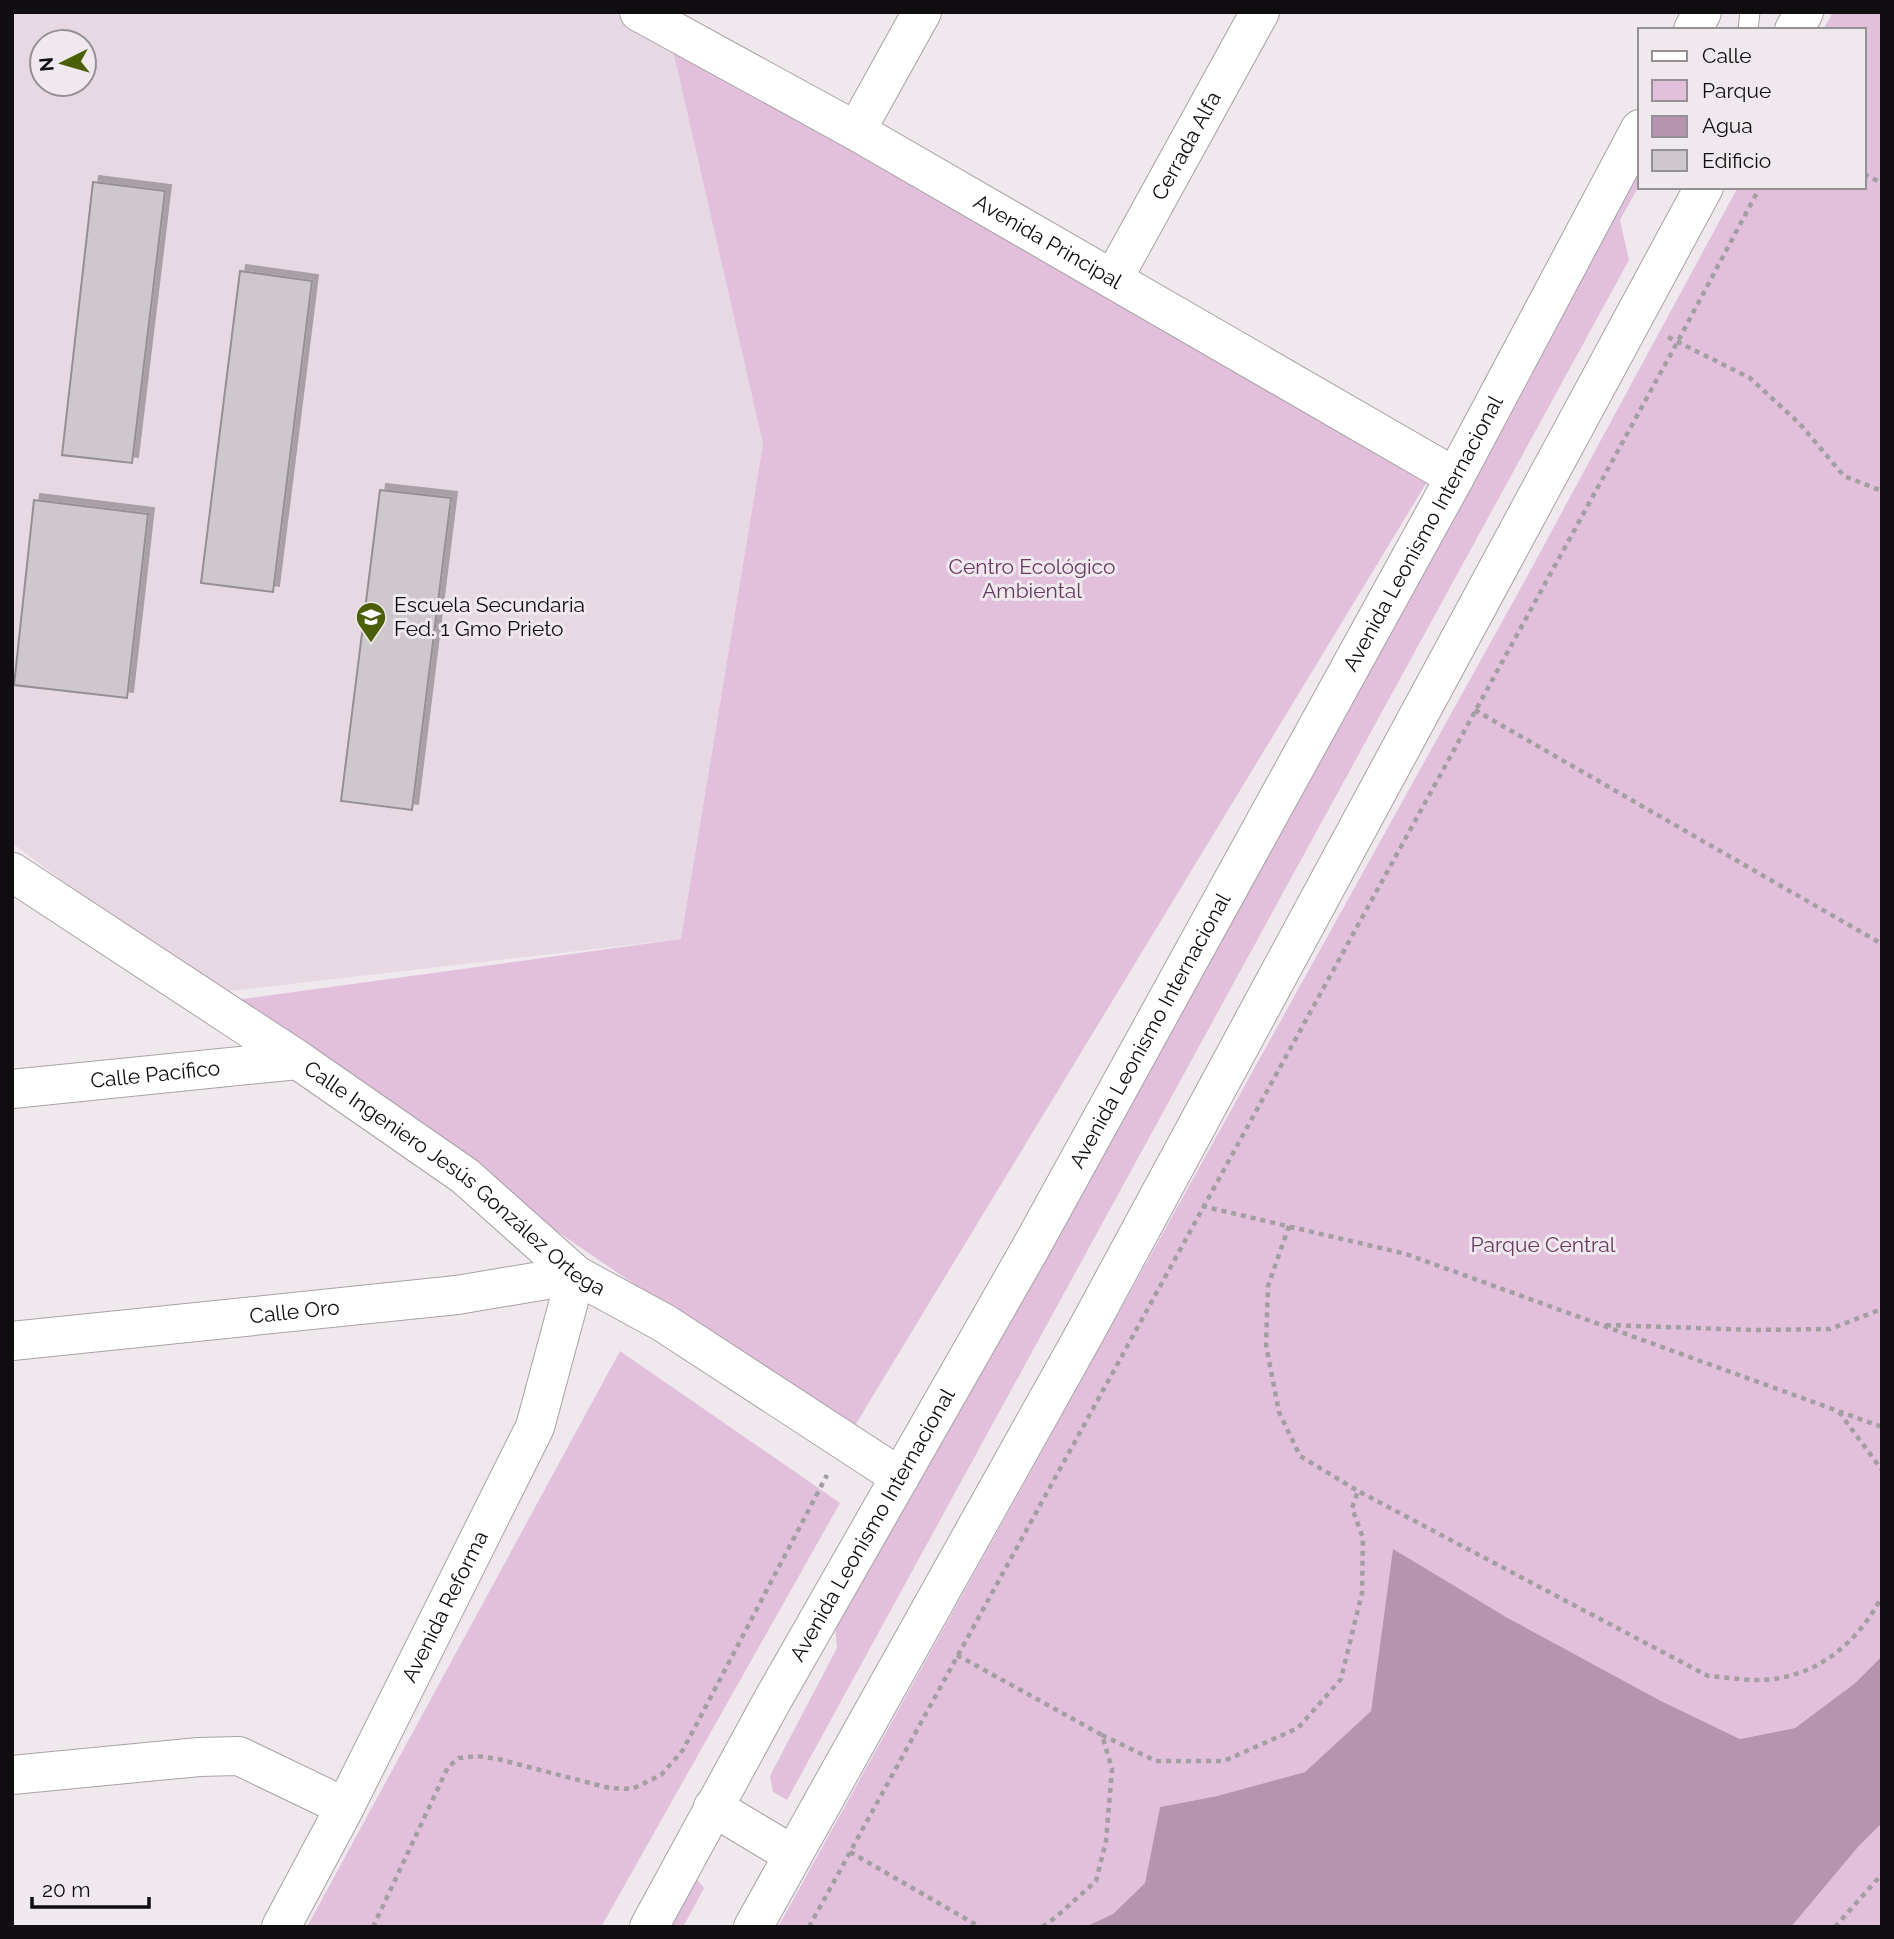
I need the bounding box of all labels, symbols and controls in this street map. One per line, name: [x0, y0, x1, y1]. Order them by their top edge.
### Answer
north arrow: [28, 28, 98, 98]
legend: [1638, 28, 1866, 189]
text: Calle: [1702, 43, 1752, 68]
text: N: [34, 56, 58, 73]
text: Parque: [1702, 78, 1771, 103]
street label: Cerrada Alfa: [1146, 87, 1226, 204]
text: Agua: [1702, 113, 1753, 138]
text: Edificio: [1702, 148, 1771, 173]
street label: Avenida Principal: [970, 189, 1127, 294]
street label: Avenida Leonismo Internacional: [1338, 391, 1508, 676]
park label: Centro Ecológico Ambiental: [949, 554, 1115, 603]
place label: Escuela Secundaria Fed. 1 Gmo Prieto: [394, 592, 585, 641]
school or university icon: Escuela Secundaria Fed. 1 Gmo Prieto: [354, 600, 388, 644]
street label: Avenida Leonismo Internacional: [1064, 888, 1236, 1172]
street label: Calle Pacífico: [89, 1055, 221, 1093]
street label: Calle Ingeniero Jesús González Ortega: [299, 1055, 610, 1301]
park label: Parque Central: [1471, 1232, 1616, 1257]
street label: Calle Oro: [248, 1294, 341, 1328]
street label: Avenida Leonismo Internacional: [784, 1384, 960, 1666]
street label: Avenida Reforma: [396, 1527, 493, 1686]
scale bar: [32, 1866, 149, 1910]
text: 20 m: [42, 1877, 90, 1902]

